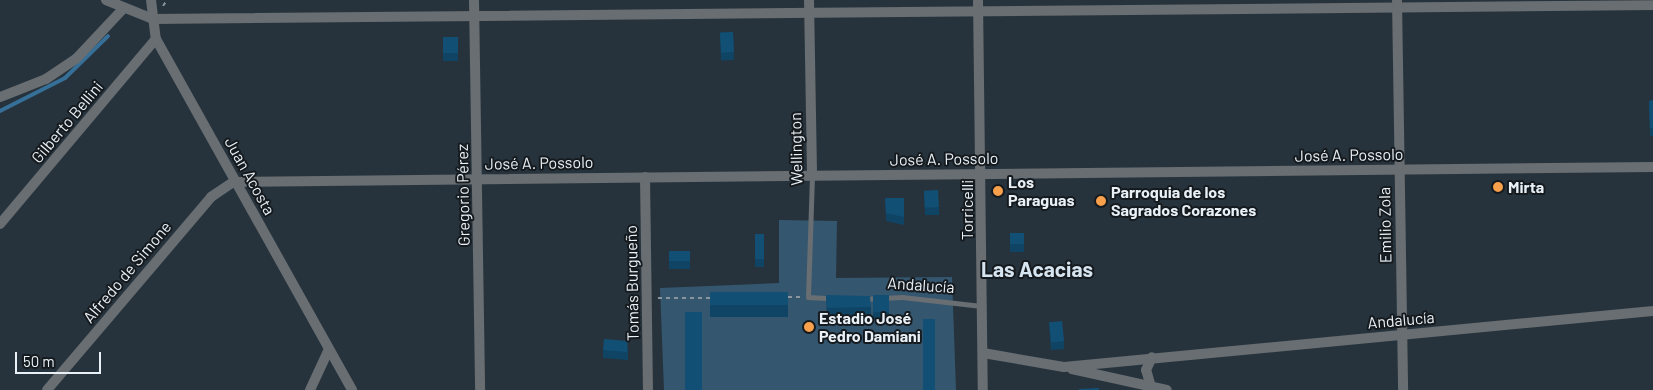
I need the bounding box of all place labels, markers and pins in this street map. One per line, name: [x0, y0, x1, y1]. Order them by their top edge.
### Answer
place label: Los Paraguas: [1008, 172, 1074, 210]
place label: Mirta: [1508, 177, 1544, 197]
marker: Mirta: [1492, 181, 1504, 193]
place label: Parroquia de los Sagrados Corazones: [1111, 182, 1256, 220]
marker: Los Paraguas: [992, 185, 1004, 197]
marker: Parroquia de los Sagrados Corazones: [1095, 195, 1107, 207]
place label: Estadio José Pedro Damiani: [819, 308, 921, 346]
marker: Estadio José Pedro Damiani: [803, 321, 815, 333]

